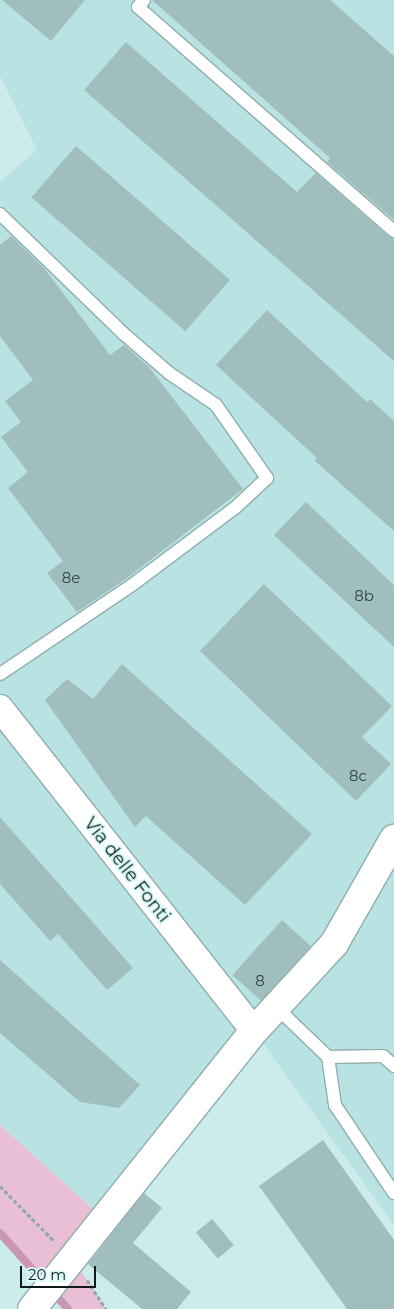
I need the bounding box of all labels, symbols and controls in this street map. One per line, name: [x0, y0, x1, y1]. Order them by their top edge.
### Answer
house number: 8e: [62, 569, 80, 587]
house number: 8b: [354, 587, 374, 605]
house number: 8c: [349, 767, 367, 785]
street label: Via delle Fonti: [79, 813, 175, 927]
house number: 8: [255, 972, 265, 990]
scale bar: [22, 1256, 99, 1288]
text: 20 m: [28, 1265, 66, 1284]

